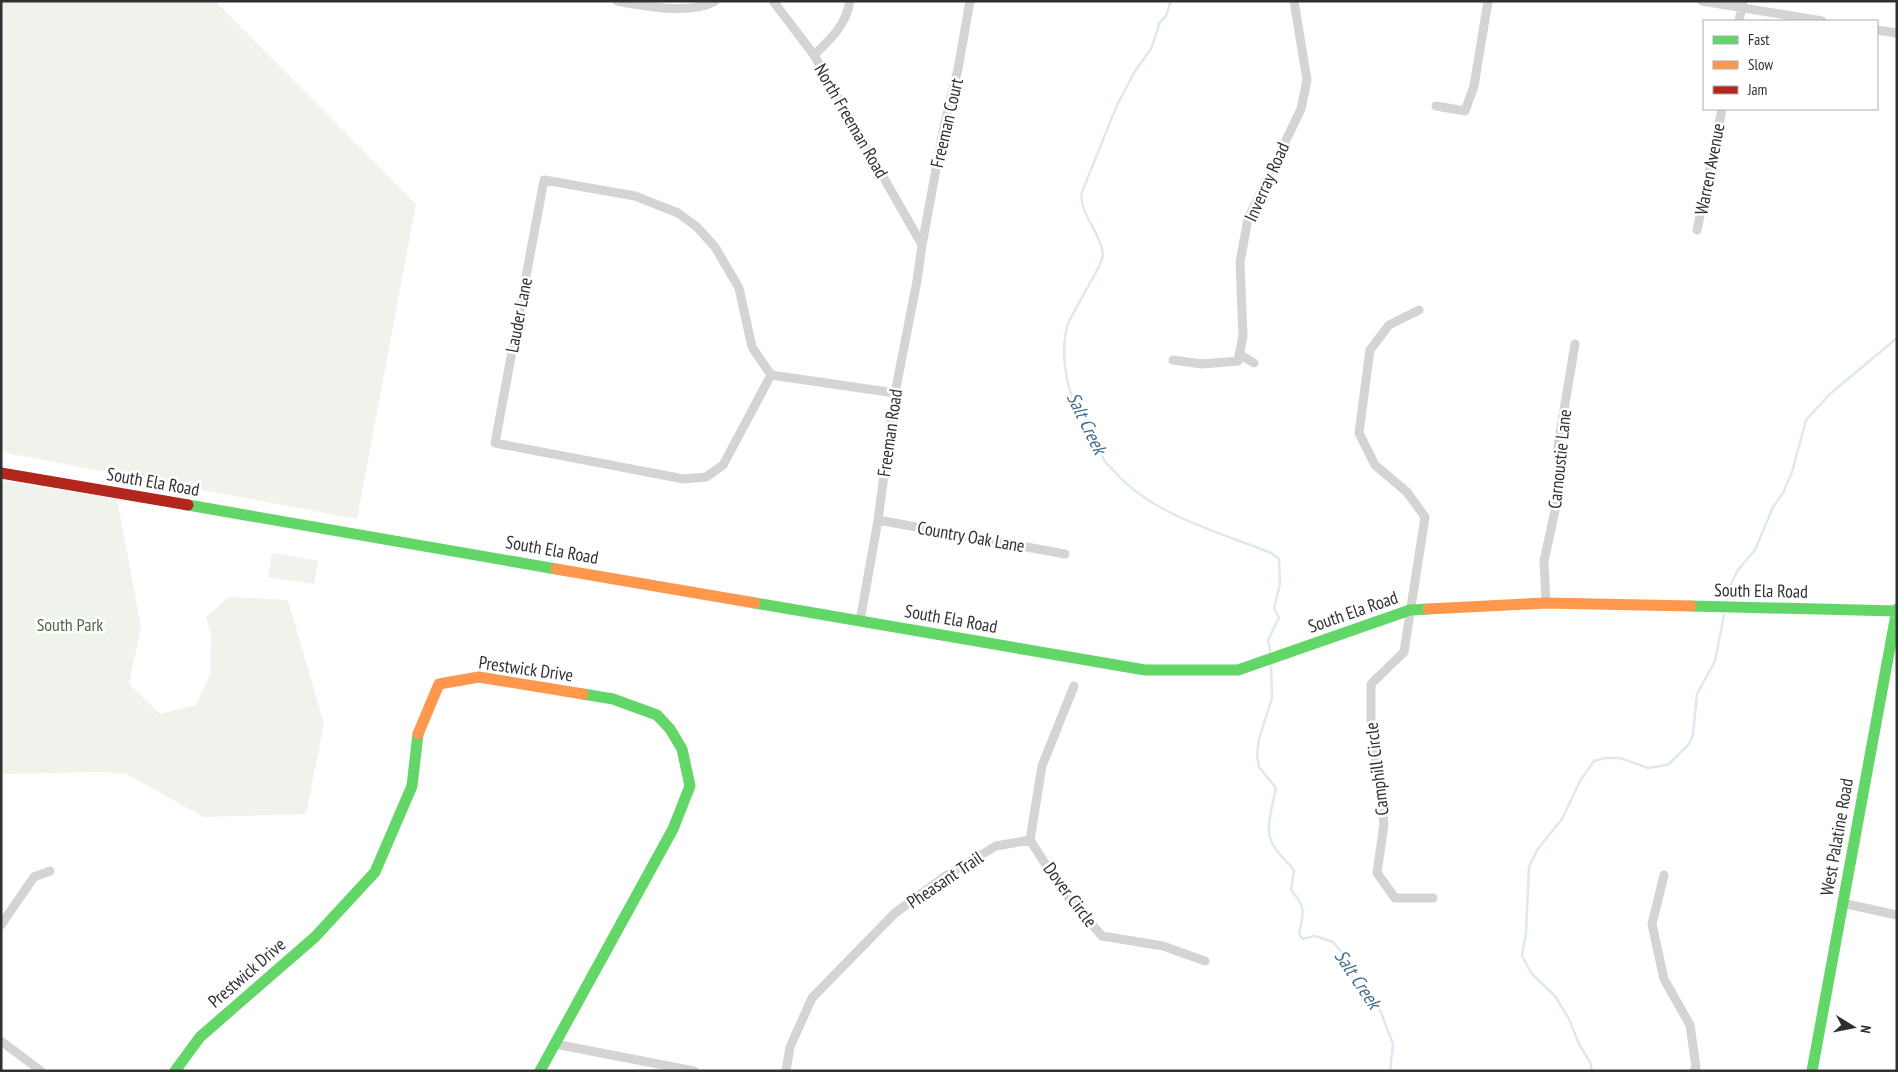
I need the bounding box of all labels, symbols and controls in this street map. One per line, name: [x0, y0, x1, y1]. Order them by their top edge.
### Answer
legend: [1703, 20, 1878, 110]
text: Fast: [1748, 30, 1769, 49]
text: Slow: [1748, 55, 1773, 74]
street label: North Freeman Road: [809, 60, 893, 182]
street label: Freeman Court: [925, 76, 968, 170]
text: Jam: [1747, 80, 1767, 99]
street label: Warren Avenue: [1689, 121, 1730, 217]
street label: Inverray Road: [1239, 139, 1294, 225]
street label: Lauder Lane: [500, 275, 537, 354]
street label: Freeman Road: [872, 388, 907, 478]
water label: Salt Creek: [1062, 388, 1113, 460]
street label: Carnoustie Lane: [1543, 408, 1576, 510]
street label: South Ela Road: [105, 462, 201, 501]
street label: Country Oak Lane: [916, 516, 1026, 557]
street label: South Ela Road: [504, 530, 600, 569]
street label: South Ela Road: [1714, 578, 1808, 603]
street label: South Ela Road: [1305, 585, 1401, 638]
street label: South Ela Road: [903, 599, 999, 638]
park label: South Park: [37, 613, 103, 636]
street label: Prestwick Drive: [477, 651, 575, 687]
street label: Camphill Circle: [1359, 721, 1394, 817]
street label: West Palatine Road: [1815, 776, 1858, 897]
street label: Pheasant Trail: [902, 845, 988, 913]
street label: Dover Circle: [1039, 858, 1102, 932]
street label: Prestwick Drive: [203, 933, 290, 1012]
water label: Salt Creek: [1330, 945, 1388, 1015]
north arrow: [1828, 1002, 1878, 1052]
text: N: [1856, 1024, 1875, 1035]

